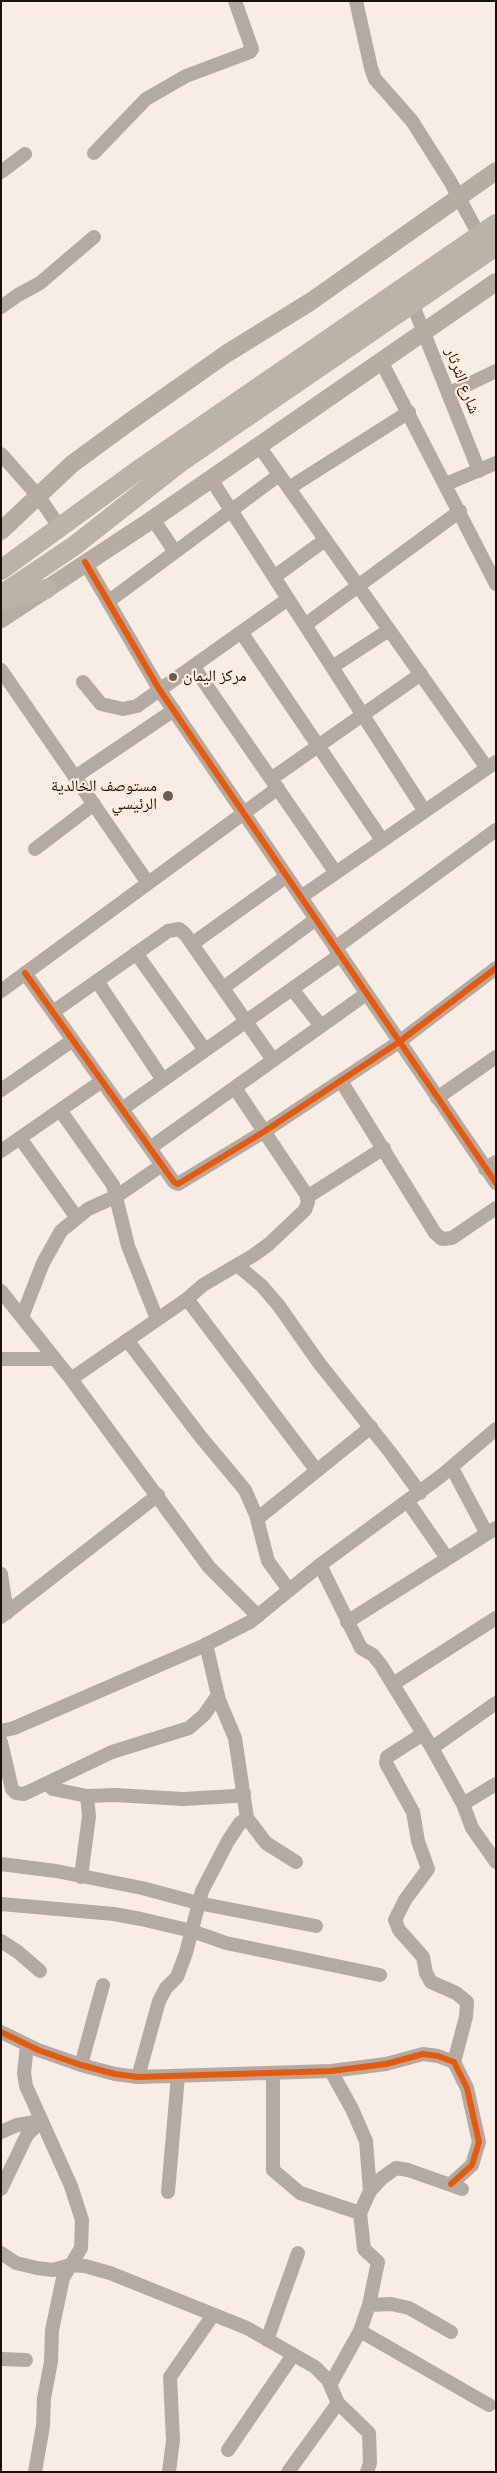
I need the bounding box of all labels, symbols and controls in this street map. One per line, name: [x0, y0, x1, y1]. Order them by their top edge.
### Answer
street label: شارع الثرثار: [441, 345, 483, 417]
place label: مركز اليمان: [183, 667, 247, 687]
marker: مركز اليمان: [167, 671, 179, 683]
place label: مستوصف الخالدية الرئيسي: [51, 777, 157, 815]
marker: مستوصف الخالدية الرئيسي: [161, 789, 175, 803]

